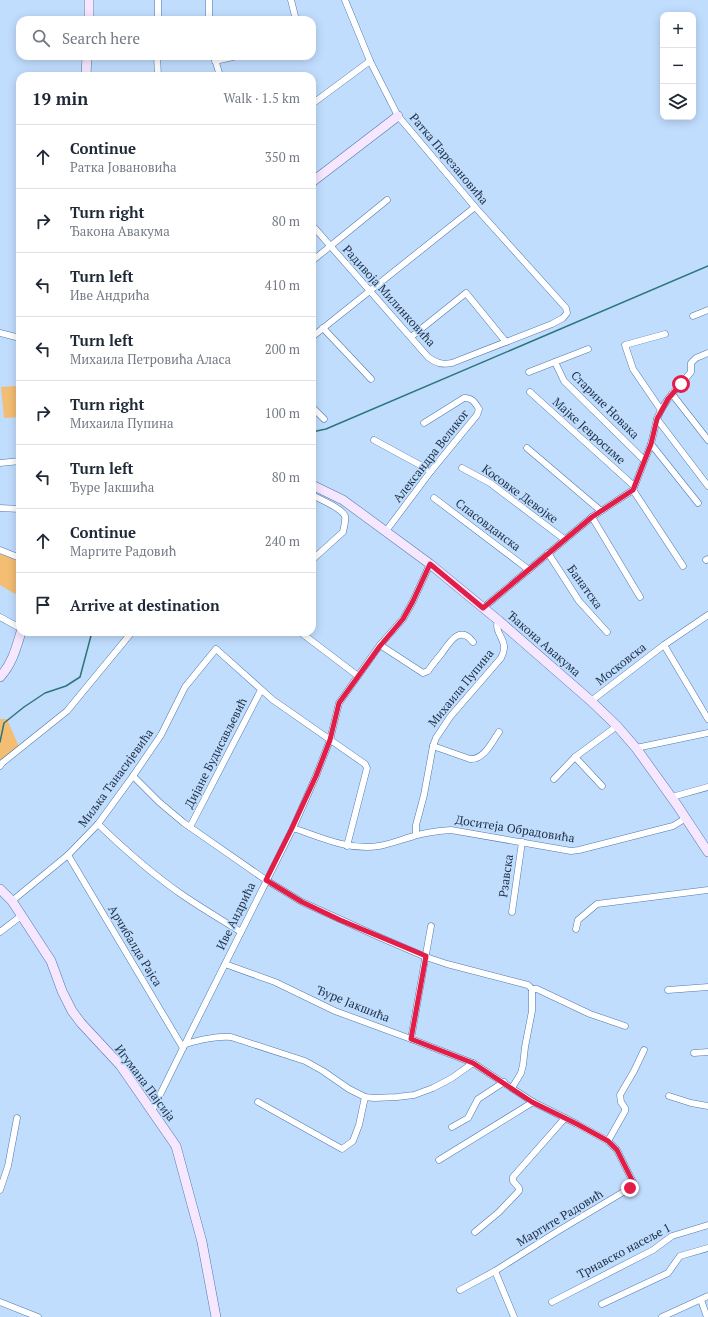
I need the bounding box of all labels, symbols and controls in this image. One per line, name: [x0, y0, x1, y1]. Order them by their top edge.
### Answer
map controls: [660, 12, 696, 120]
button: +: [660, 12, 696, 48]
search box: [16, 16, 316, 60]
icon: search: [30, 27, 52, 49]
text: Search here: [62, 28, 140, 48]
button: −: [660, 48, 696, 84]
button: layers: [660, 84, 696, 120]
text: 19 min: [32, 87, 88, 110]
text: Walk · 1.5 km: [224, 89, 300, 107]
street label: Ратка Парезановића: [407, 110, 492, 207]
text: Continue: [70, 138, 136, 158]
icon: ahead: [32, 146, 54, 168]
text: 350 m: [265, 148, 300, 166]
text: Ратка Јовановића: [70, 158, 177, 176]
text: Turn right: [70, 202, 145, 222]
icon: right: [32, 210, 54, 232]
text: 80 m: [272, 212, 300, 230]
text: Ђакона Авакума: [70, 222, 170, 240]
street label: Радивоја Милинковића: [340, 242, 439, 350]
text: Turn left: [70, 266, 134, 286]
icon: left: [32, 274, 54, 296]
text: 410 m: [265, 276, 300, 294]
text: Иве Андрића: [70, 286, 150, 304]
text: Turn left: [70, 330, 134, 350]
icon: left: [32, 338, 54, 360]
text: 200 m: [265, 340, 300, 358]
text: Михаила Петровића Аласа: [70, 350, 231, 368]
street label: Старине Новака: [568, 367, 643, 442]
route start: [672, 375, 690, 393]
text: Turn right: [70, 394, 145, 414]
street label: Мајке Јевросиме: [550, 394, 629, 467]
icon: right: [32, 402, 54, 424]
text: 100 m: [265, 404, 300, 422]
street label: Александра Великог: [390, 406, 472, 505]
text: Михаила Пупина: [70, 414, 174, 432]
text: Turn left: [70, 458, 134, 478]
street label: Косовке Девојке: [479, 461, 561, 526]
icon: left: [32, 466, 54, 488]
text: 80 m: [272, 468, 300, 486]
text: Ђуре Јакшића: [70, 478, 154, 496]
street label: Спасовданска: [453, 495, 524, 554]
text: Continue: [70, 522, 136, 542]
icon: ahead: [32, 530, 54, 552]
text: 240 m: [265, 532, 300, 550]
text: Маргите Радовић: [70, 542, 176, 560]
street label: Банатска: [564, 562, 606, 612]
icon: arrive: [32, 594, 54, 616]
text: Arrive at destination: [70, 595, 220, 615]
street label: Ђакона Авакума: [505, 608, 584, 680]
street label: Московска: [592, 639, 649, 688]
street label: Михаила Пупина: [425, 646, 497, 730]
street label: Дијане Будисављевић: [181, 695, 250, 811]
street label: Миљка Танасијевића: [75, 726, 156, 830]
street label: Доситеја Обрадовића: [454, 812, 576, 845]
street label: Рзавска: [495, 853, 516, 898]
street label: Иве Андрића: [213, 879, 258, 952]
street label: Арчибалда Рајса: [105, 902, 166, 989]
street label: Ђуре Јакшића: [314, 982, 392, 1025]
street label: Игумана Пајсија: [112, 1041, 179, 1124]
route end: [621, 1179, 639, 1197]
street label: Маргите Радовић: [514, 1186, 606, 1249]
street label: Трнавско насеље 1: [574, 1220, 673, 1282]

